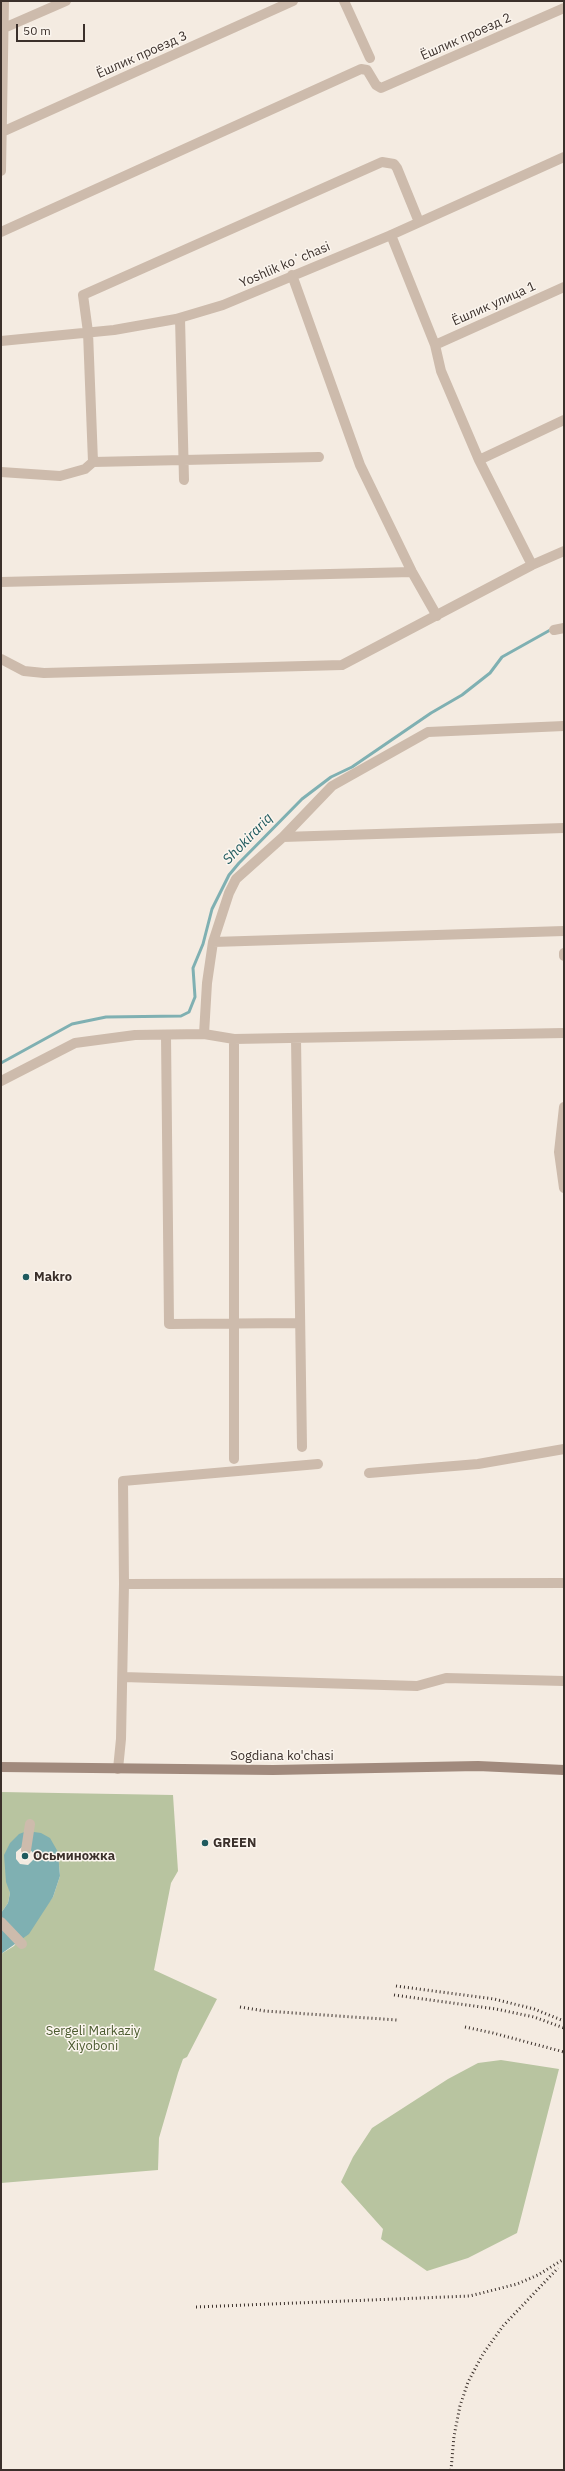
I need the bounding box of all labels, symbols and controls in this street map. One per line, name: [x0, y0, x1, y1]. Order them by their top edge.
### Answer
street label: Ёшлик проезд 2: [418, 10, 514, 64]
scale bar: [18, 16, 87, 42]
text: 50 m: [23, 23, 51, 38]
street label: Ёшлик проезд 3: [94, 28, 190, 82]
street label: Yoshlik koʻchasi: [237, 239, 333, 291]
street label: Ёшлик улица 1: [450, 279, 538, 329]
water label: Shokirariq: [220, 810, 276, 868]
place label: Makro: [34, 1269, 72, 1285]
marker: Makro: [21, 1272, 31, 1282]
street label: Sogdiana ko'chasi: [230, 1748, 334, 1764]
place label: GREEN: [213, 1835, 256, 1851]
marker: GREEN: [200, 1838, 210, 1848]
place label: Осьминожка: [33, 1848, 115, 1864]
marker: Осьминожка: [20, 1851, 30, 1861]
park label: Sergeli Markaziy Xiyoboni: [46, 2023, 140, 2054]

